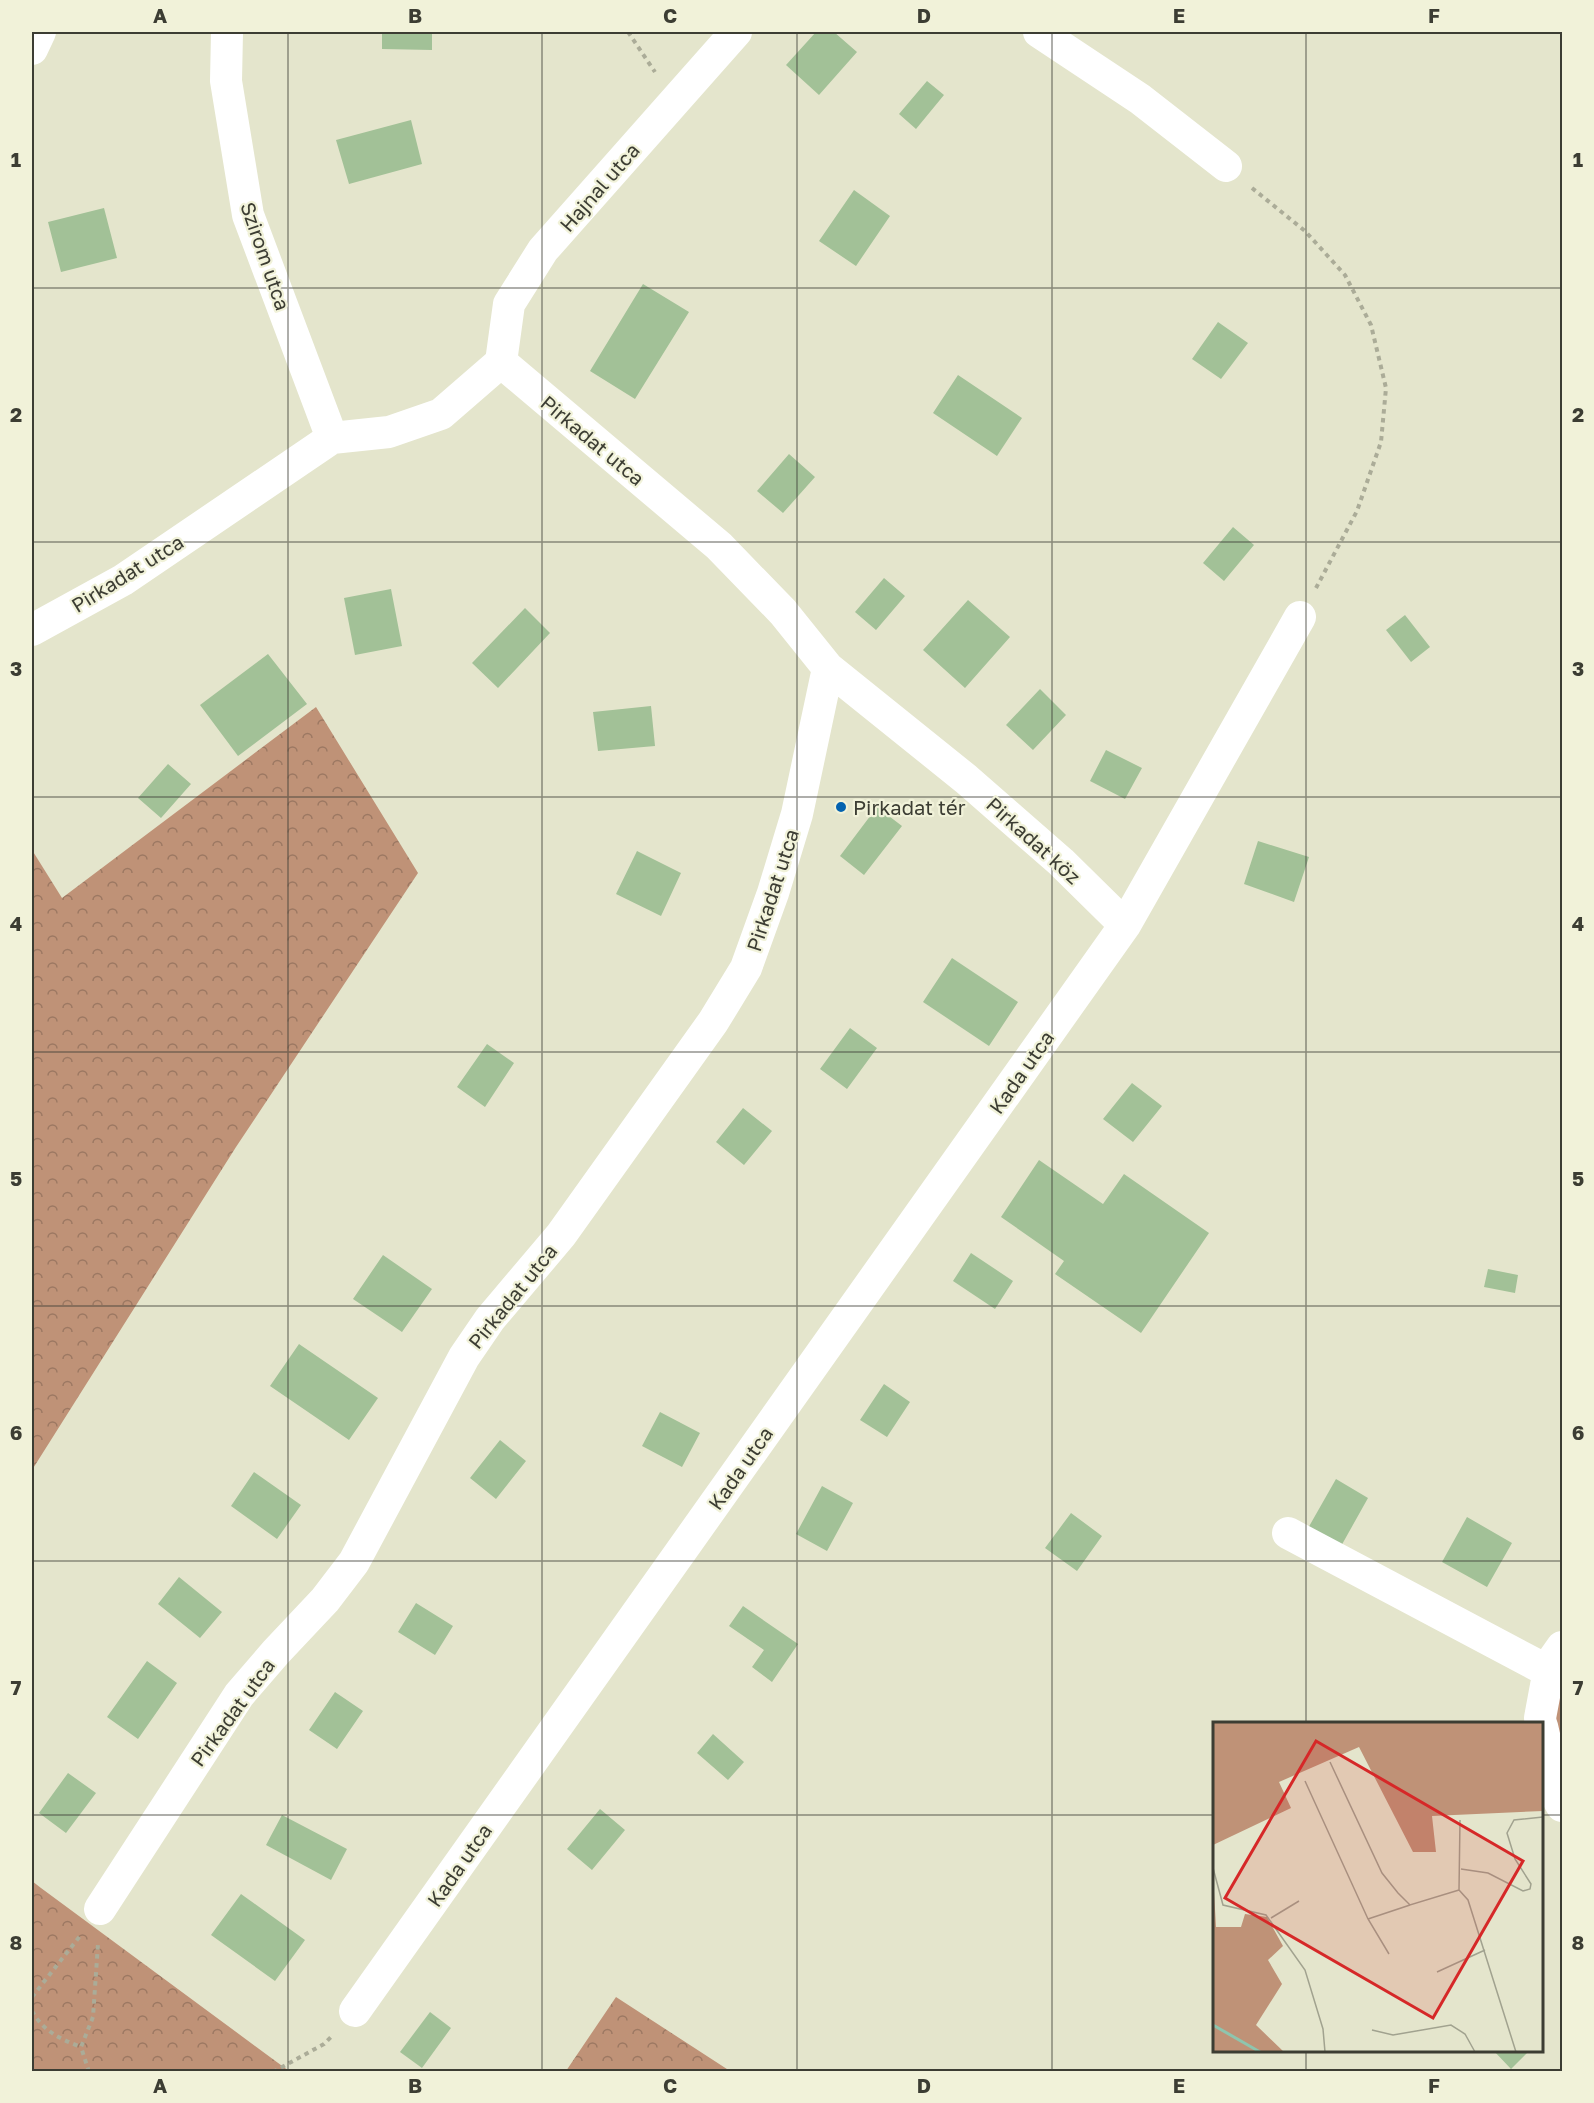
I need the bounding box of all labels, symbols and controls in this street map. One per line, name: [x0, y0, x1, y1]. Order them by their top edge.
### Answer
text: A: [153, 3, 167, 27]
text: B: [408, 3, 422, 27]
text: C: [663, 3, 677, 27]
text: D: [917, 3, 931, 27]
text: E: [1173, 3, 1185, 27]
text: F: [1428, 3, 1440, 27]
street label: Hajnal utca: [554, 138, 644, 236]
text: 1: [11, 147, 21, 171]
text: 1: [1573, 147, 1583, 171]
street label: Szirom utca: [236, 199, 296, 313]
street label: Pirkadat utca: [536, 390, 650, 490]
text: 2: [10, 402, 22, 426]
text: 2: [1572, 402, 1584, 426]
street label: Pirkadat utca: [67, 529, 187, 617]
text: 3: [10, 656, 22, 680]
text: 3: [1572, 656, 1584, 680]
street label: Pirkadat köz: [982, 792, 1086, 888]
place label: Pirkadat tér: [853, 795, 966, 819]
marker: Pirkadat tér: [834, 800, 848, 814]
street label: Pirkadat utca: [741, 826, 803, 954]
text: 4: [10, 911, 22, 935]
text: 4: [1572, 911, 1584, 935]
street label: Kada utca: [984, 1026, 1058, 1118]
text: 5: [10, 1166, 22, 1190]
text: 5: [1572, 1166, 1584, 1190]
street label: Pirkadat utca: [463, 1239, 561, 1353]
text: 6: [10, 1420, 22, 1444]
text: 6: [1572, 1420, 1584, 1444]
street label: Kada utca: [703, 1422, 777, 1514]
street label: Pirkadat utca: [185, 1653, 279, 1771]
text: 7: [11, 1675, 22, 1699]
text: 7: [1573, 1675, 1584, 1699]
inset map: [1213, 1722, 1543, 2052]
street label: Kada utca: [422, 1819, 496, 1911]
text: 8: [10, 1930, 22, 1954]
text: 8: [1572, 1930, 1584, 1954]
text: A: [153, 2073, 167, 2097]
text: B: [408, 2073, 422, 2097]
text: C: [663, 2073, 677, 2097]
text: D: [917, 2073, 931, 2097]
text: E: [1173, 2073, 1185, 2097]
text: F: [1428, 2073, 1440, 2097]

